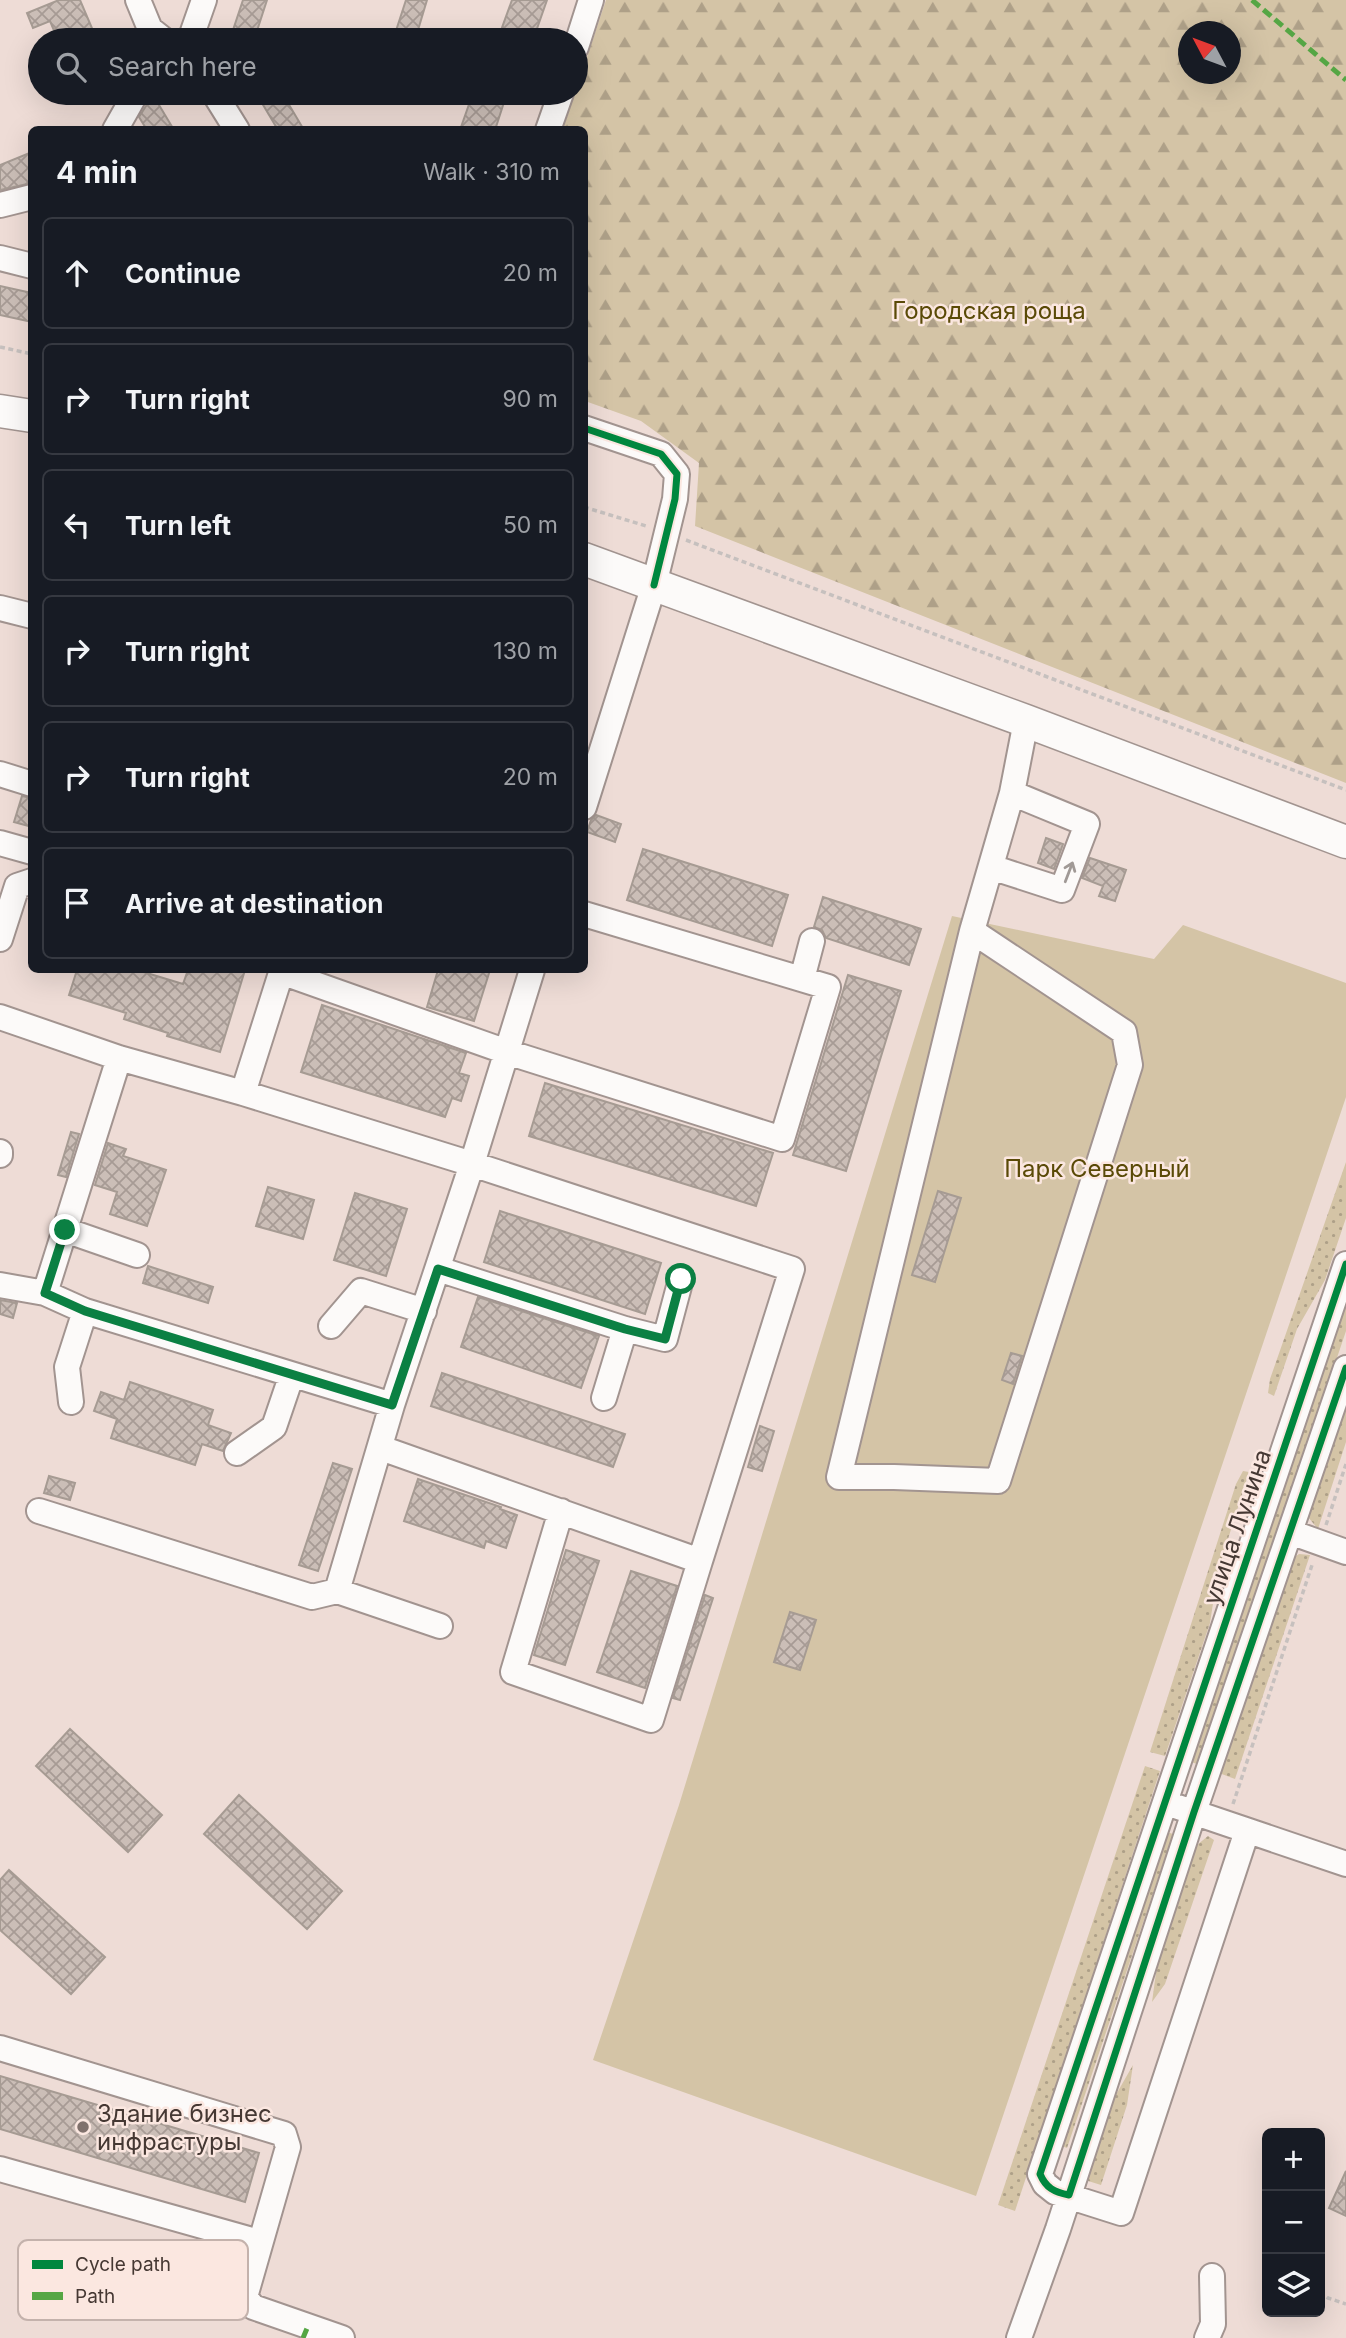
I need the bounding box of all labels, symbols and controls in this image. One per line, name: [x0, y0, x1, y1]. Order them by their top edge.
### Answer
north arrow: [1178, 21, 1241, 84]
search box: [28, 28, 588, 105]
icon: search: [52, 48, 90, 86]
text: Search here: [108, 51, 257, 82]
text: 4 min: [56, 154, 138, 190]
text: Walk · 310 m: [423, 158, 560, 186]
icon: ahead: [58, 254, 96, 292]
text: Continue: [125, 258, 241, 289]
text: 20 m: [503, 259, 558, 287]
park label: Городская роща: [892, 296, 1086, 325]
icon: right: [58, 380, 96, 418]
text: Turn right: [125, 384, 250, 415]
text: 90 m: [503, 385, 558, 413]
icon: left: [58, 506, 96, 544]
text: Turn left: [125, 510, 231, 541]
text: 50 m: [503, 511, 558, 539]
icon: right: [58, 632, 96, 670]
text: Turn right: [125, 636, 250, 667]
text: 130 m: [493, 637, 558, 665]
icon: right: [58, 758, 96, 796]
text: Turn right: [125, 762, 250, 793]
text: 20 m: [503, 763, 558, 791]
one-way arrow: [1063, 862, 1076, 884]
icon: arrive: [58, 884, 96, 922]
text: Arrive at destination: [125, 888, 384, 919]
park label: Парк Северный: [1004, 1154, 1190, 1183]
route end: [49, 1214, 80, 1245]
route start: [665, 1263, 696, 1294]
street label: улица Лунина: [1197, 1445, 1277, 1609]
place label: Здание бизнес инфрастуры: [97, 2099, 272, 2156]
marker: Здание бизнес инфрастуры: [75, 2119, 91, 2135]
map controls: [1262, 2128, 1325, 2317]
button: +: [1262, 2128, 1325, 2191]
button: −: [1262, 2191, 1325, 2254]
legend: [18, 2240, 248, 2320]
text: Cycle path: [75, 2253, 171, 2276]
button: layers: [1262, 2254, 1325, 2317]
text: Path: [75, 2285, 115, 2308]

